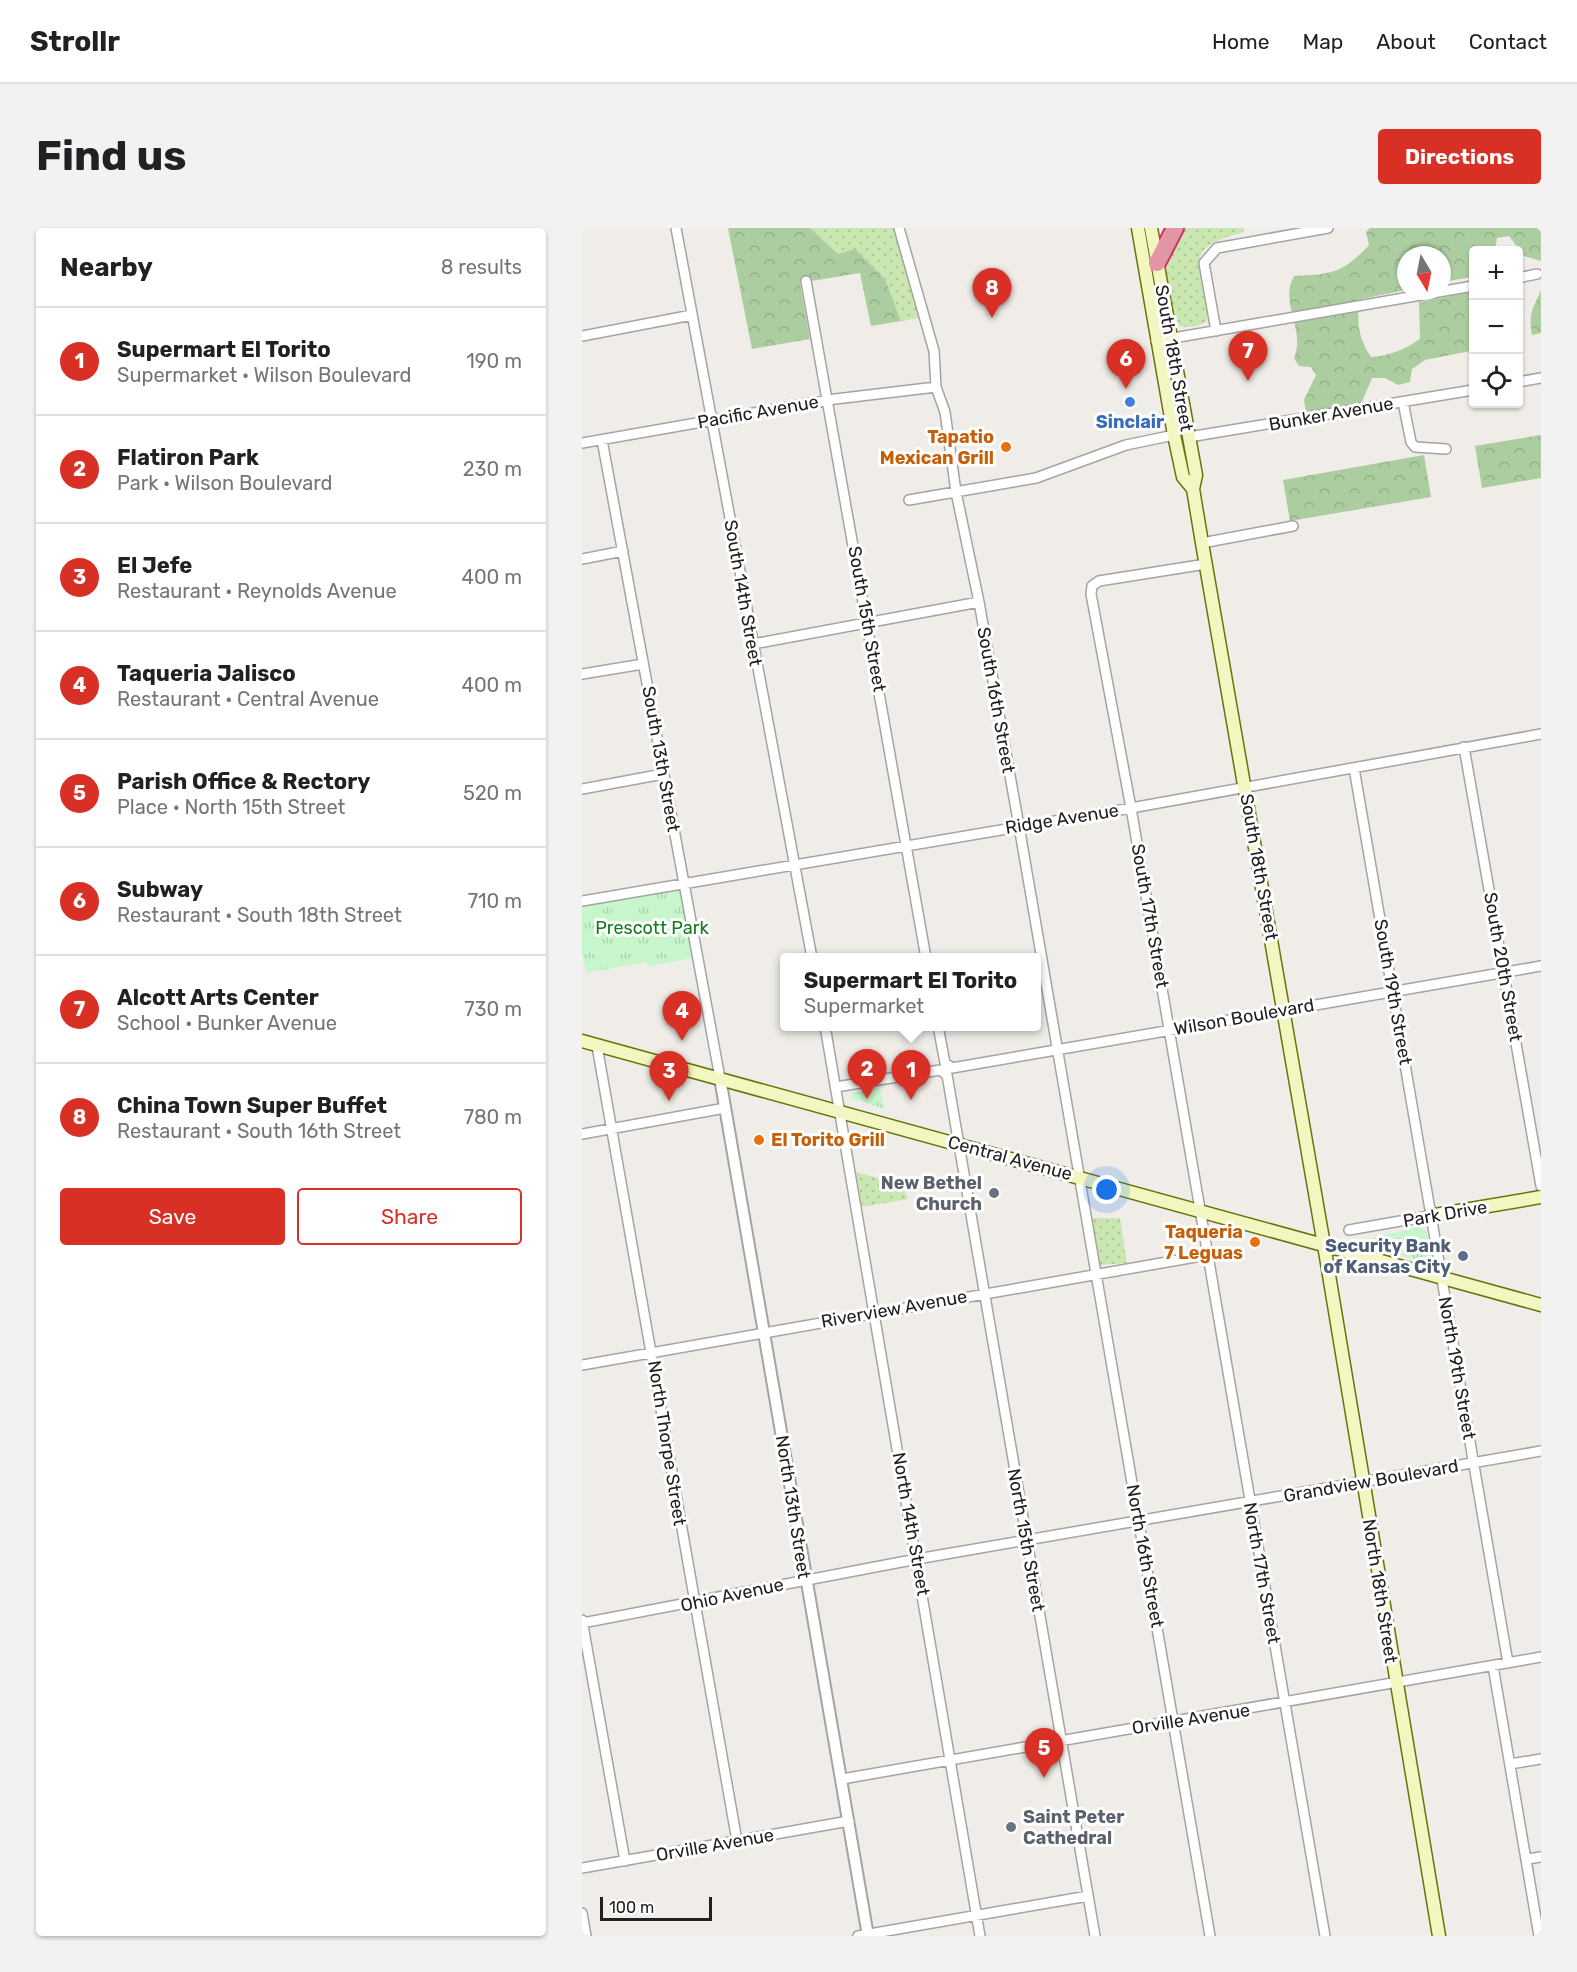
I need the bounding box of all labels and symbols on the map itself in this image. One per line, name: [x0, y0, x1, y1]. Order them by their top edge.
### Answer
north arrow: [1397, 246, 1451, 300]
pin: 8: [972, 268, 1012, 318]
street label: South 18th Street: [1150, 283, 1198, 433]
pin: 7: [1228, 332, 1268, 381]
pin: 6: [1106, 340, 1146, 389]
street label: Pacific Avenue: [696, 391, 820, 433]
street label: Bunker Avenue: [1267, 392, 1395, 436]
marker: Sinclair: [1123, 395, 1137, 409]
place label: Sinclair: [1096, 411, 1164, 433]
place label: Tapatio Mexican Grill: [880, 426, 994, 469]
marker: Tapatio Mexican Grill: [999, 440, 1013, 454]
street label: South 14th Street: [719, 518, 767, 668]
street label: South 15th Street: [843, 544, 891, 694]
street label: South 16th Street: [972, 625, 1020, 775]
street label: South 13th Street: [637, 684, 685, 834]
street label: South 18th Street: [1235, 792, 1283, 942]
street label: Ridge Avenue: [1004, 799, 1120, 839]
street label: South 17th Street: [1126, 842, 1174, 990]
street label: South 20th Street: [1479, 891, 1527, 1043]
park label: Prescott Park: [595, 917, 710, 939]
street label: South 19th Street: [1369, 917, 1417, 1067]
pin: 4: [662, 992, 702, 1041]
street label: Wilson Boulevard: [1172, 994, 1316, 1040]
pin: 2: [848, 1050, 886, 1099]
pin: 1: [892, 1050, 930, 1100]
pin: 3: [650, 1052, 688, 1101]
place label: El Torito Grill: [771, 1129, 885, 1151]
street label: Central Avenue: [945, 1131, 1075, 1185]
marker: El Torito Grill: [752, 1133, 766, 1147]
place label: New Bethel Church: [881, 1172, 982, 1215]
your location: [1092, 1175, 1121, 1204]
marker: New Bethel Church: [987, 1186, 1001, 1200]
street label: Park Drive: [1401, 1196, 1489, 1232]
place label: Taqueria 7 Leguas: [1164, 1221, 1243, 1264]
marker: Taqueria 7 Leguas: [1248, 1235, 1262, 1249]
place label: Security Bank of Kansas City: [1323, 1235, 1451, 1278]
marker: Security Bank of Kansas City: [1456, 1249, 1470, 1263]
street label: Riverview Avenue: [819, 1285, 969, 1333]
street label: North 19th Street: [1434, 1295, 1480, 1441]
street label: North Thorpe Street: [643, 1359, 691, 1527]
street label: North 13th Street: [771, 1434, 815, 1580]
street label: North 14th Street: [888, 1450, 934, 1598]
street label: Grandview Boulevard: [1282, 1455, 1460, 1507]
street label: North 15th Street: [1003, 1467, 1049, 1613]
street label: North 16th Street: [1122, 1483, 1168, 1629]
street label: North 17th Street: [1239, 1500, 1285, 1646]
street label: North 18th Street: [1358, 1517, 1402, 1665]
street label: Ohio Avenue: [678, 1573, 786, 1617]
street label: Orville Avenue: [1130, 1699, 1252, 1739]
pin: 5: [1024, 1728, 1064, 1778]
place label: Saint Peter Cathedral: [1023, 1806, 1124, 1849]
marker: Saint Peter Cathedral: [1004, 1820, 1018, 1834]
street label: Orville Avenue: [654, 1824, 776, 1866]
scale bar: [600, 1894, 712, 1922]

